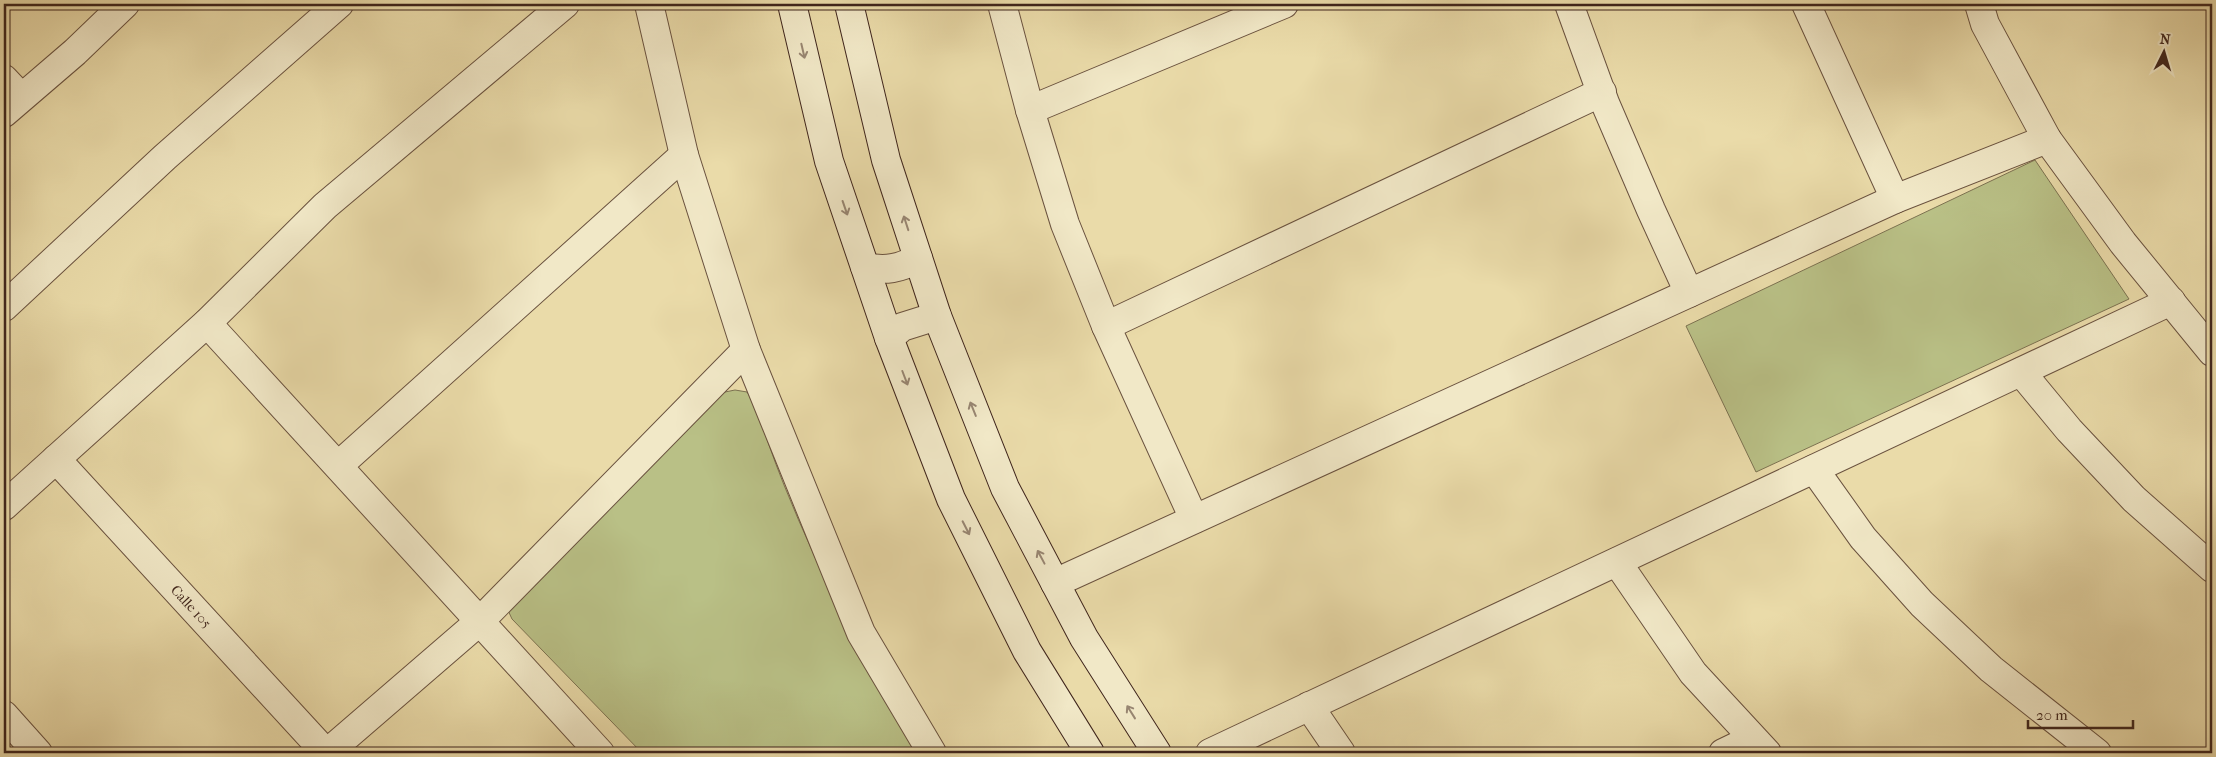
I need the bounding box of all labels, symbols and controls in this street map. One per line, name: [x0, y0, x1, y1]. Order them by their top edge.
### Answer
north arrow: [2138, 28, 2188, 78]
text: N: [2159, 31, 2171, 49]
one-way arrow: [799, 43, 808, 59]
one-way arrow: [841, 200, 850, 215]
one-way arrow: [901, 216, 911, 232]
one-way arrow: [901, 370, 910, 385]
one-way arrow: [968, 402, 978, 417]
one-way arrow: [961, 521, 971, 536]
one-way arrow: [1036, 549, 1046, 564]
street label: Calle 105: [167, 582, 215, 632]
scale bar: [2028, 697, 2134, 729]
one-way arrow: [1126, 705, 1136, 719]
text: 20 m: [2036, 706, 2068, 724]

